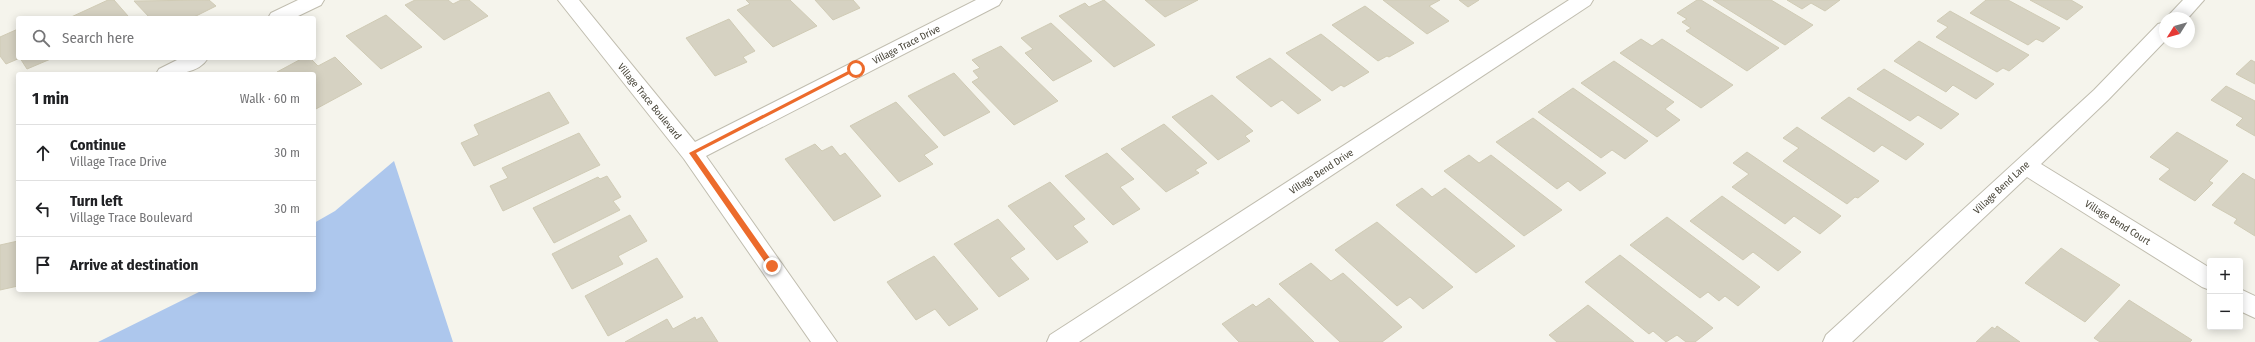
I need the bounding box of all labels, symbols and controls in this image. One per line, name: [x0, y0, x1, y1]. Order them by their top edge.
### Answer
north arrow: [2159, 12, 2195, 48]
search box: [16, 16, 316, 60]
street label: Village Trace Drive: [871, 23, 942, 67]
icon: search: [30, 27, 52, 49]
text: Search here: [62, 29, 134, 47]
route start: [847, 60, 865, 78]
street label: Village Trace Boulevard: [615, 61, 684, 142]
text: 1 min: [32, 88, 69, 109]
text: Walk · 60 m: [240, 91, 300, 106]
text: Continue: [70, 136, 126, 154]
icon: ahead: [32, 142, 54, 164]
text: 30 m: [274, 145, 300, 160]
street label: Village Bend Drive: [1287, 147, 1356, 197]
text: Village Trace Drive: [70, 154, 167, 169]
street label: Village Bend Lane: [1971, 159, 2032, 217]
text: Turn left: [70, 192, 123, 210]
icon: left: [32, 198, 54, 220]
street label: Village Bend Court: [2082, 198, 2153, 248]
text: 30 m: [274, 201, 300, 216]
text: Village Trace Boulevard: [70, 210, 193, 225]
icon: arrive: [32, 254, 54, 276]
text: Arrive at destination: [70, 256, 198, 274]
route end: [763, 257, 781, 275]
map controls: [2207, 258, 2243, 330]
button: +: [2207, 258, 2243, 294]
button: −: [2207, 294, 2243, 330]

